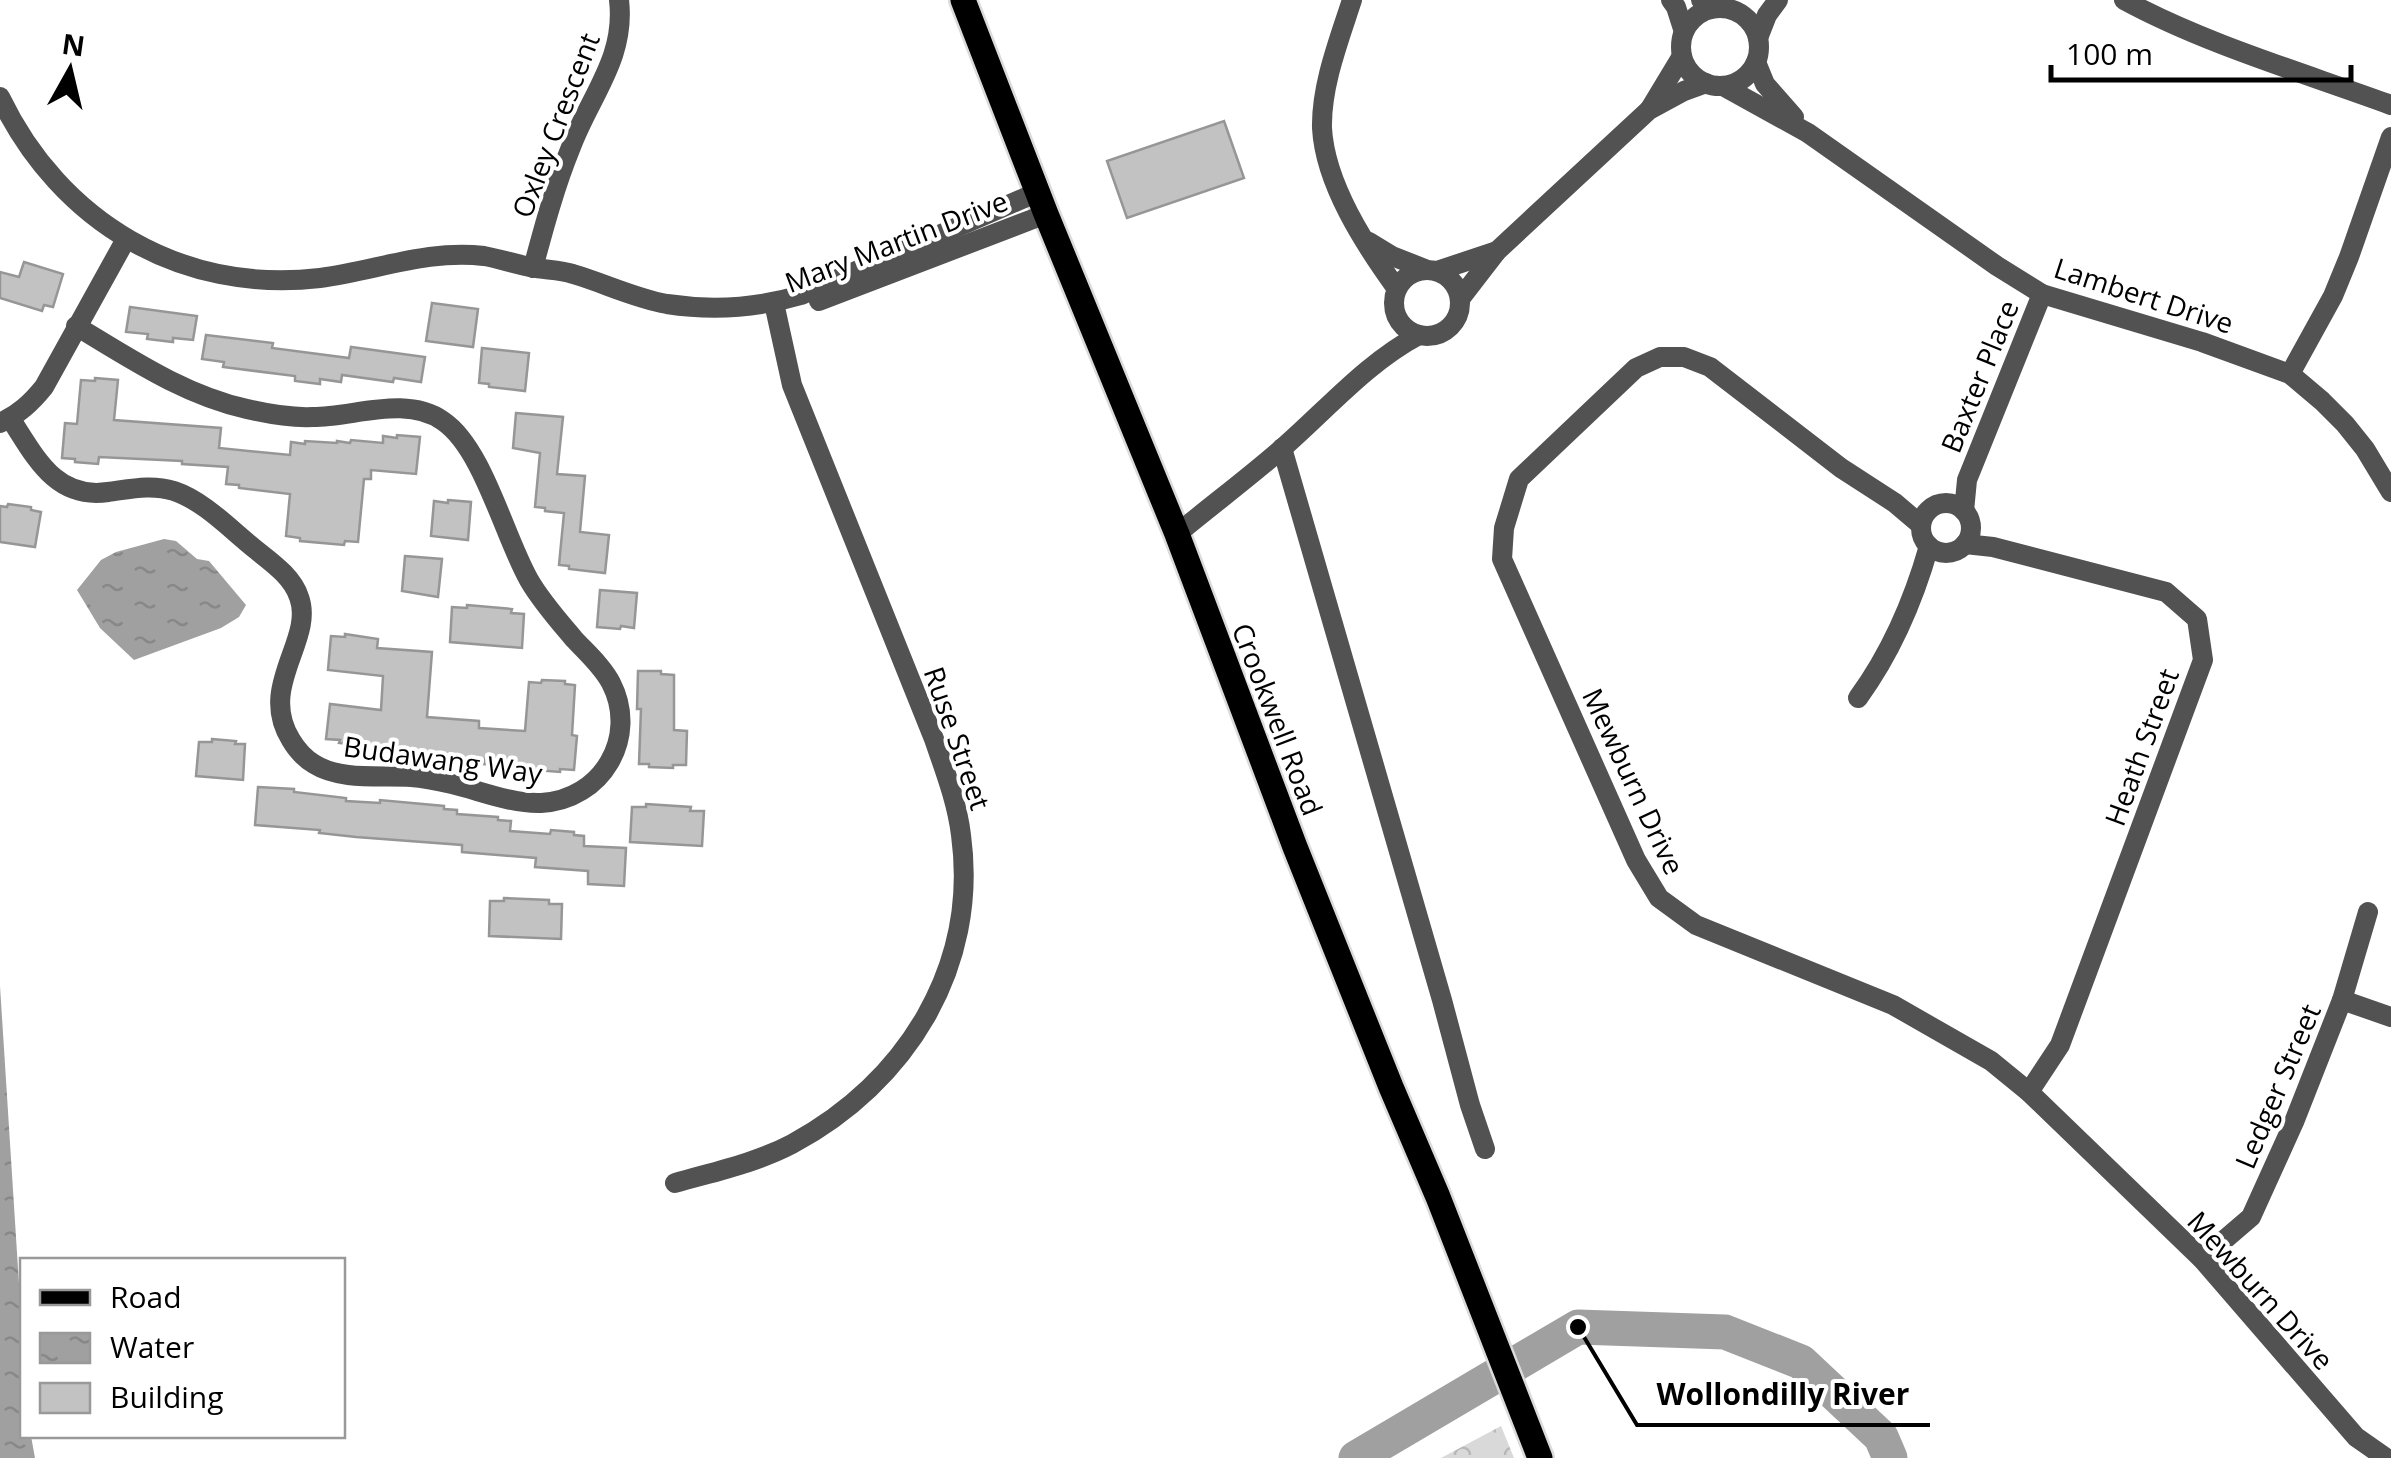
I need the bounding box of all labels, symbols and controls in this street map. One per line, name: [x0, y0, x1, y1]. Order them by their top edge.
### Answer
north arrow: [20, 20, 120, 120]
scale bar: [2051, 20, 2351, 82]
text: N: [60, 24, 88, 65]
street label: Oxley Crescent: [502, 27, 608, 223]
text: 100 m: [2066, 33, 2153, 74]
street label: Mary Martin Drive: [779, 181, 1013, 301]
street label: Lambert Drive: [2050, 248, 2238, 342]
street label: Baxter Place: [1931, 294, 2027, 458]
street label: Crookwell Road: [1224, 617, 1332, 821]
street label: Ruse Street: [916, 661, 1000, 815]
street label: Heath Street: [2095, 663, 2187, 831]
street label: Mewburn Drive: [1574, 682, 1694, 880]
street label: Budawang Way: [341, 726, 546, 792]
street label: Ledger Street: [2225, 998, 2329, 1174]
street label: Mewburn Drive: [2180, 1202, 2342, 1378]
legend: [20, 1258, 345, 1438]
text: Road: [110, 1276, 182, 1317]
text: Water: [110, 1326, 194, 1367]
callout: Wollondilly River: [1637, 1365, 1930, 1425]
text: Wollondilly River: [1657, 1373, 1909, 1414]
text: Building: [110, 1376, 224, 1417]

